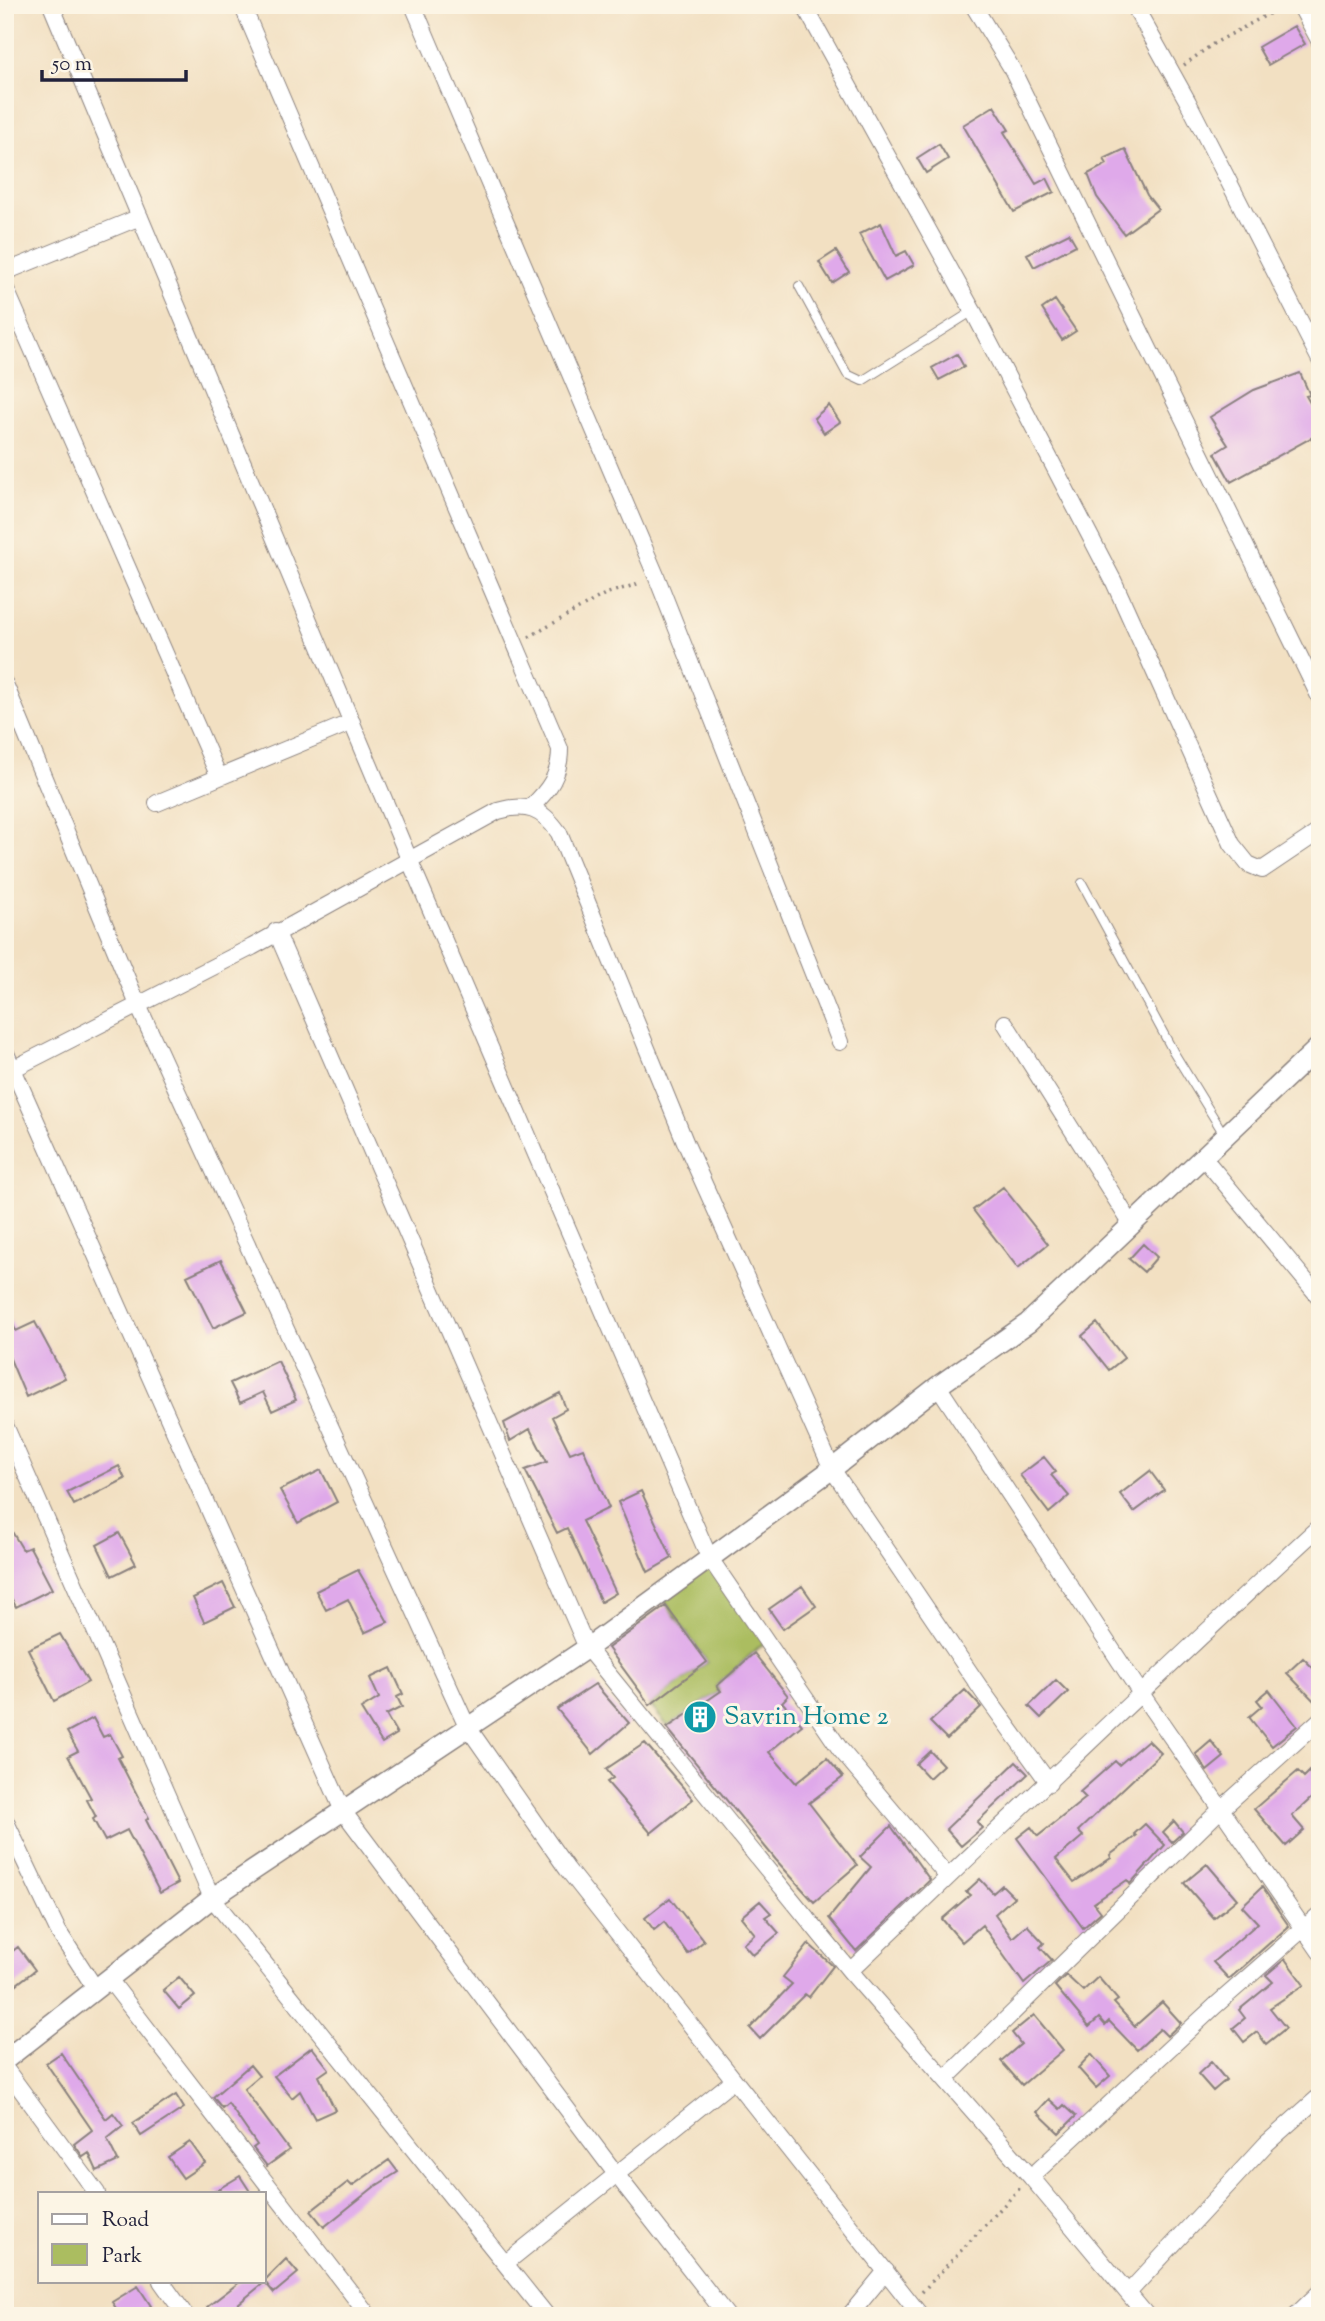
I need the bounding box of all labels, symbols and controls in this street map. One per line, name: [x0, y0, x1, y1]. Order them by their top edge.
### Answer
scale bar: [42, 38, 186, 82]
text: 50 m: [51, 50, 92, 80]
building icon: Savrin Home 2: [681, 1698, 719, 1736]
place label: Savrin Home 2: [724, 1699, 889, 1736]
legend: [38, 2192, 266, 2282]
text: Road: [102, 2206, 149, 2236]
text: Park: [102, 2242, 143, 2272]

